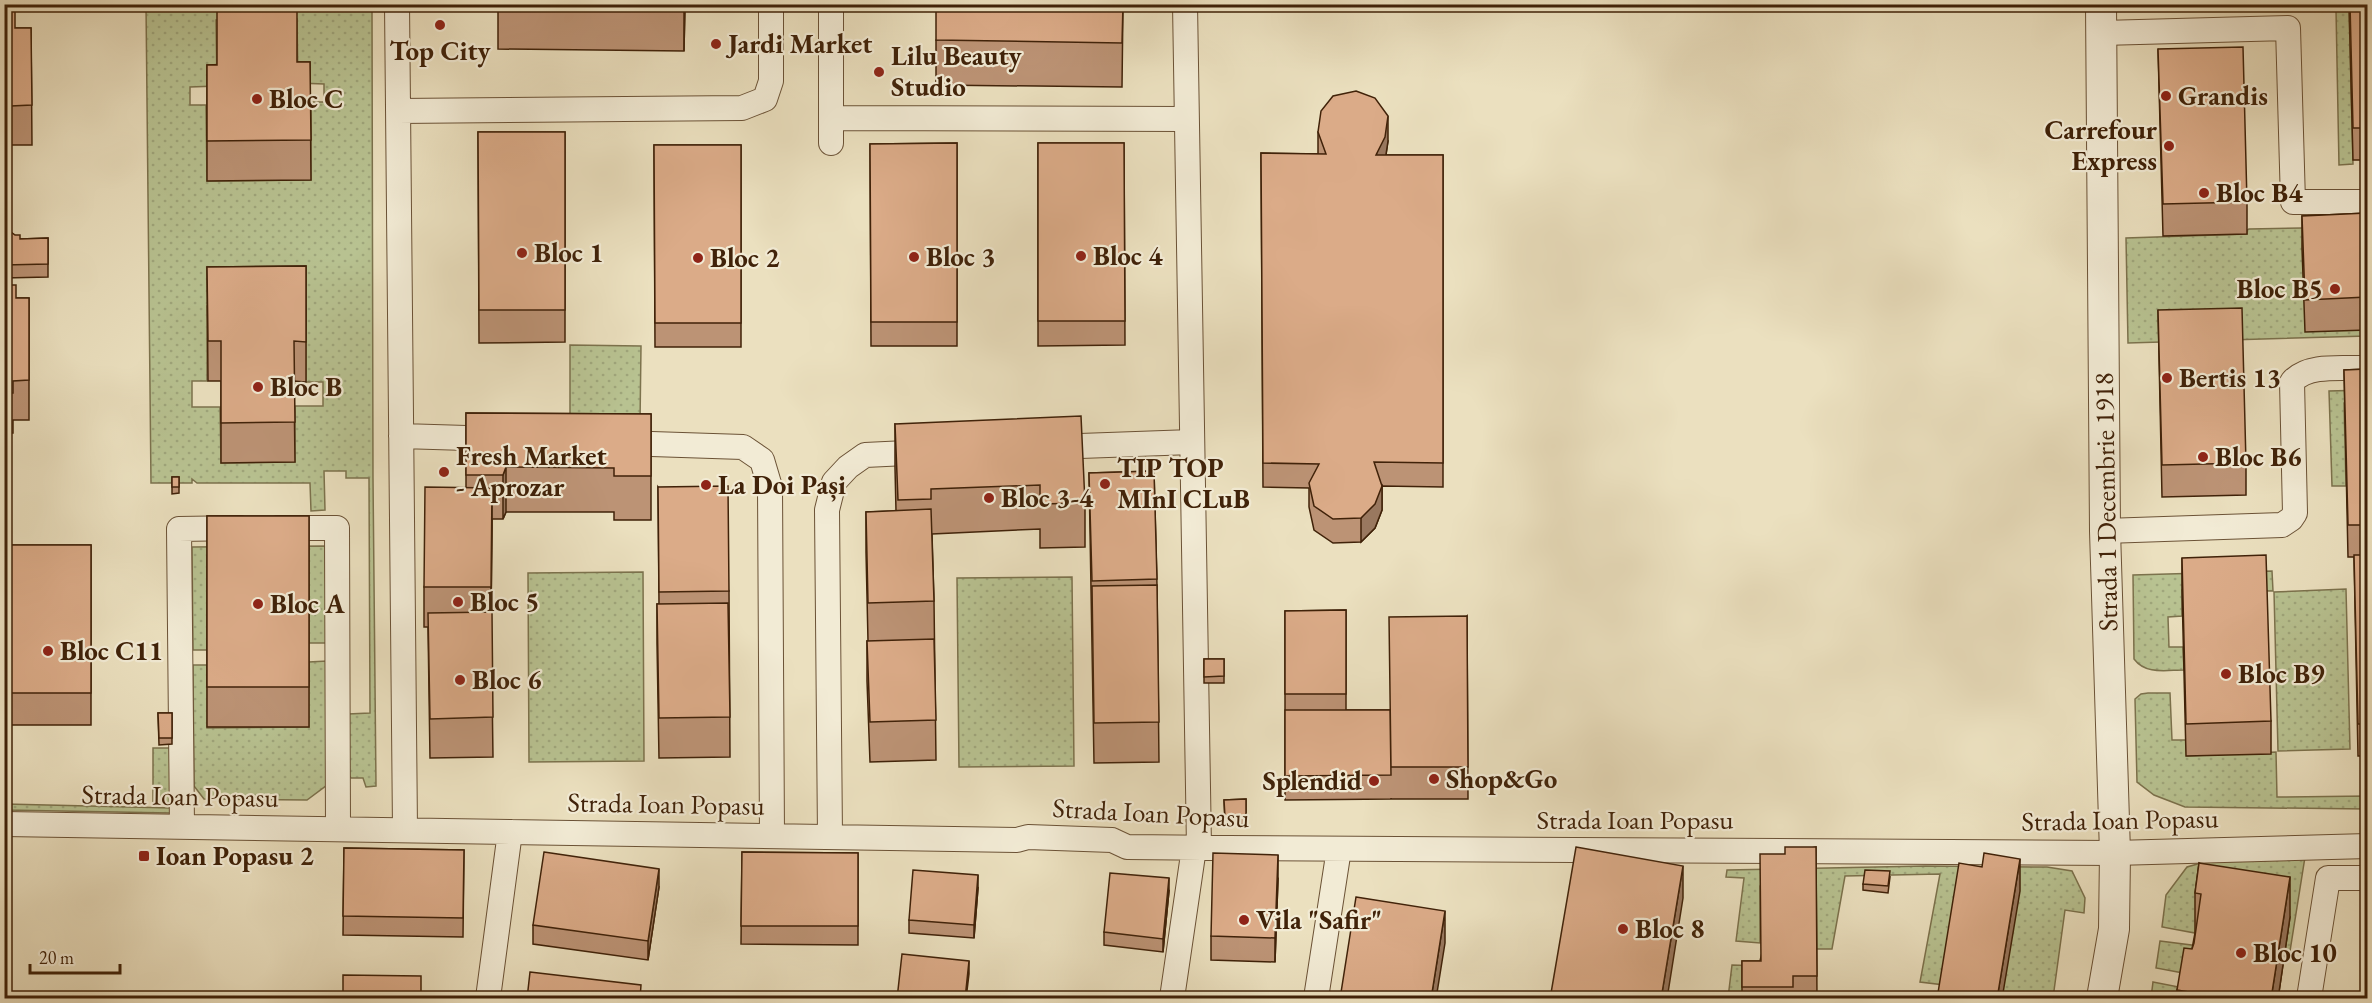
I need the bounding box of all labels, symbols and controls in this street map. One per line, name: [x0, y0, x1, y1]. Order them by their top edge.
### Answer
marker: Top City: [433, 18, 447, 32]
place label: Jardi Market: [725, 26, 872, 61]
place label: Top City: [389, 33, 492, 68]
marker: Jardi Market: [709, 37, 723, 51]
place label: Lilu Beauty Studio: [891, 38, 1023, 104]
marker: Lilu Beauty Studio: [872, 65, 886, 79]
place label: Grandis: [2178, 78, 2268, 113]
place label: Bloc C: [269, 81, 343, 116]
marker: Grandis: [2159, 89, 2173, 103]
marker: Bloc C: [250, 92, 264, 106]
place label: Carrefour Express: [2044, 112, 2158, 178]
marker: Carrefour Express: [2162, 139, 2176, 153]
place label: Bloc B4: [2216, 175, 2303, 210]
marker: Bloc B4: [2197, 186, 2211, 200]
place label: Bloc 1: [534, 235, 604, 270]
place label: Bloc 4: [1093, 238, 1163, 273]
place label: Bloc 3: [926, 239, 996, 274]
place label: Bloc 2: [710, 240, 780, 275]
marker: Bloc 1: [515, 246, 529, 260]
marker: Bloc 4: [1074, 249, 1088, 263]
marker: Bloc 3: [907, 250, 921, 264]
marker: Bloc 2: [691, 251, 705, 265]
place label: Bloc B5: [2237, 271, 2323, 306]
marker: Bloc B5: [2328, 282, 2342, 296]
place label: Bertis 13: [2179, 360, 2281, 395]
place label: Bloc B: [270, 369, 342, 404]
marker: Bertis 13: [2160, 371, 2174, 385]
street label: Strada 1 Decembrie 1918: [2086, 372, 2125, 632]
marker: Bloc B: [251, 380, 265, 394]
place label: Fresh Market - Aprozar: [456, 438, 607, 504]
place label: Bloc B6: [2215, 439, 2301, 474]
place label: TIP TOP MInI CLuB: [1117, 450, 1250, 516]
marker: Bloc B6: [2196, 450, 2210, 464]
marker: Fresh Market - Aprozar: [437, 465, 451, 479]
place label: La Doi Pași: [718, 467, 846, 502]
marker: TIP TOP MInI CLuB: [1098, 477, 1112, 491]
marker: La Doi Pași: [699, 478, 713, 492]
place label: Bloc 3-4: [1001, 480, 1094, 515]
marker: Bloc 3-4: [982, 491, 996, 505]
place label: Bloc 5: [470, 584, 540, 619]
place label: Bloc A: [270, 586, 345, 621]
marker: Bloc 5: [451, 595, 465, 609]
marker: Bloc A: [251, 597, 265, 611]
place label: Bloc C11: [60, 633, 163, 668]
marker: Bloc C11: [41, 644, 55, 658]
place label: Bloc B9: [2238, 656, 2324, 691]
place label: Bloc 6: [472, 662, 542, 697]
marker: Bloc B9: [2219, 667, 2233, 681]
marker: Bloc 6: [453, 673, 467, 687]
place label: Shop&Go: [1446, 761, 1557, 796]
place label: Splendid: [1263, 763, 1362, 798]
marker: Shop&Go: [1427, 772, 1441, 786]
marker: Splendid: [1367, 774, 1381, 788]
street label: Strada Ioan Popasu: [81, 776, 279, 815]
street label: Strada Ioan Popasu: [567, 784, 765, 823]
street label: Strada Ioan Popasu: [1052, 790, 1250, 835]
street label: Strada Ioan Popasu: [2021, 800, 2219, 839]
street label: Strada Ioan Popasu: [1536, 802, 1734, 837]
place label: Ioan Popasu 2: [156, 838, 314, 873]
marker: Ioan Popasu 2: [137, 849, 151, 863]
place label: Vila "Safir": [1256, 902, 1382, 937]
place label: Bloc 8: [1635, 911, 1705, 946]
marker: Vila "Safir": [1237, 913, 1251, 927]
marker: Bloc 8: [1616, 922, 1630, 936]
place label: Bloc 10: [2253, 935, 2337, 970]
scale bar: [30, 937, 120, 975]
text: 20 m: [39, 946, 74, 969]
marker: Bloc 10: [2234, 946, 2248, 960]

